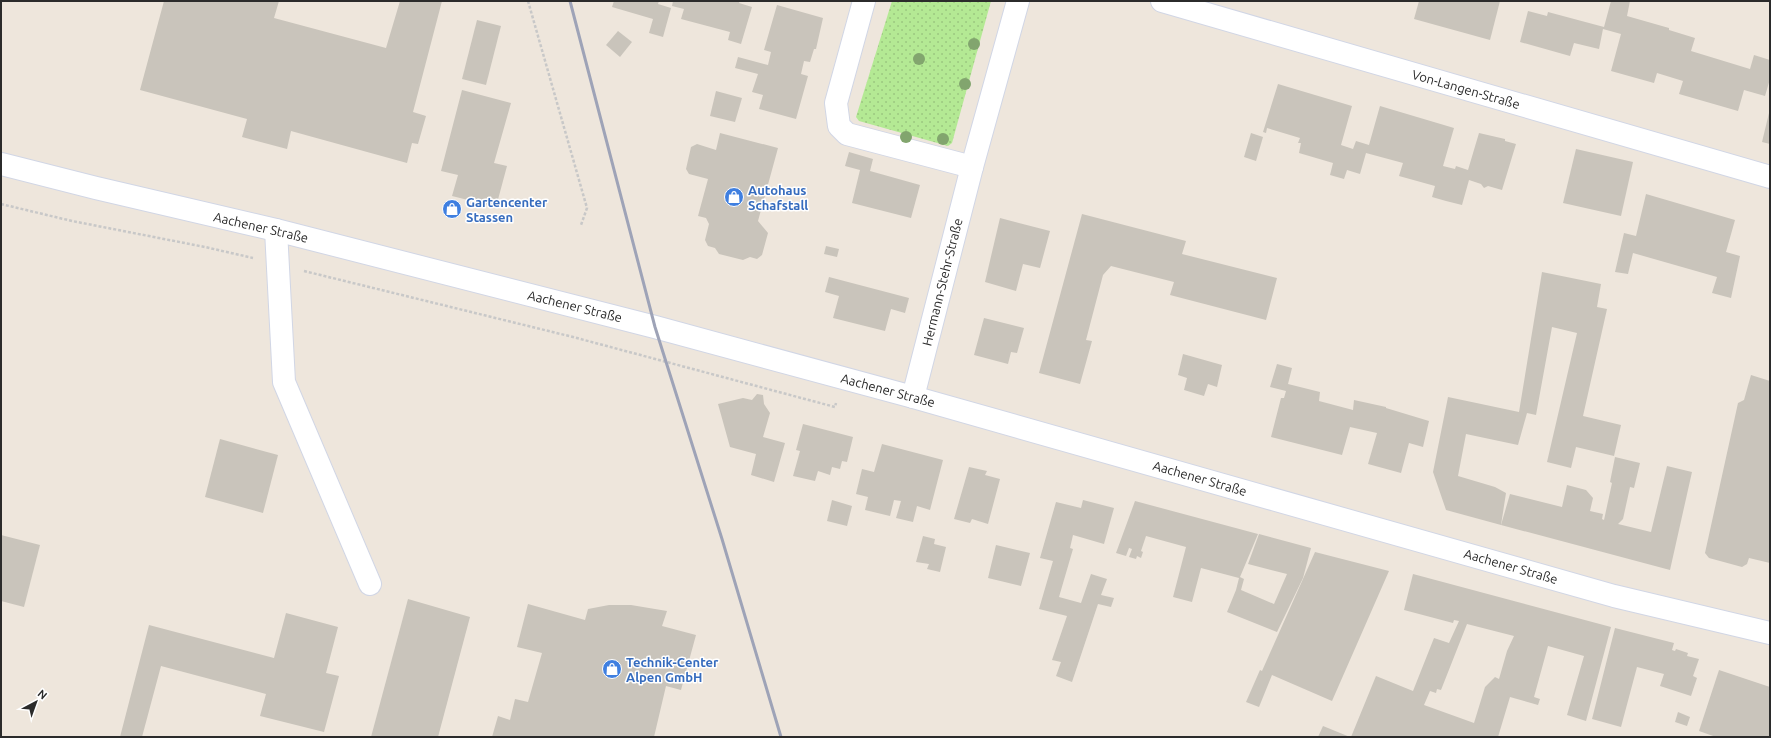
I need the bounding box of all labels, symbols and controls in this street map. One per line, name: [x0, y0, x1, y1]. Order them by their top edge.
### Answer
street label: Von-Langen-Straße: [1410, 67, 1522, 111]
place label: Autohaus Schafstall: [748, 183, 808, 212]
shop icon: Autohaus Schafstall: [723, 186, 745, 208]
place label: Gartencenter Stassen: [466, 195, 548, 224]
shop icon: Gartencenter Stassen: [441, 198, 463, 220]
street label: Aachener Straße: [212, 209, 310, 245]
street label: Hermann-Stehr-Straße: [919, 217, 965, 347]
street label: Aachener Straße: [526, 287, 624, 325]
street label: Aachener Straße: [839, 371, 937, 409]
street label: Aachener Straße: [1152, 458, 1248, 498]
street label: Aachener Straße: [1463, 546, 1559, 586]
place label: Technik-Center Alpen GmbH: [626, 655, 719, 684]
shop icon: Technik-Center Alpen GmbH: [601, 658, 623, 680]
north arrow: [16, 682, 56, 722]
text: N: [36, 687, 50, 702]

